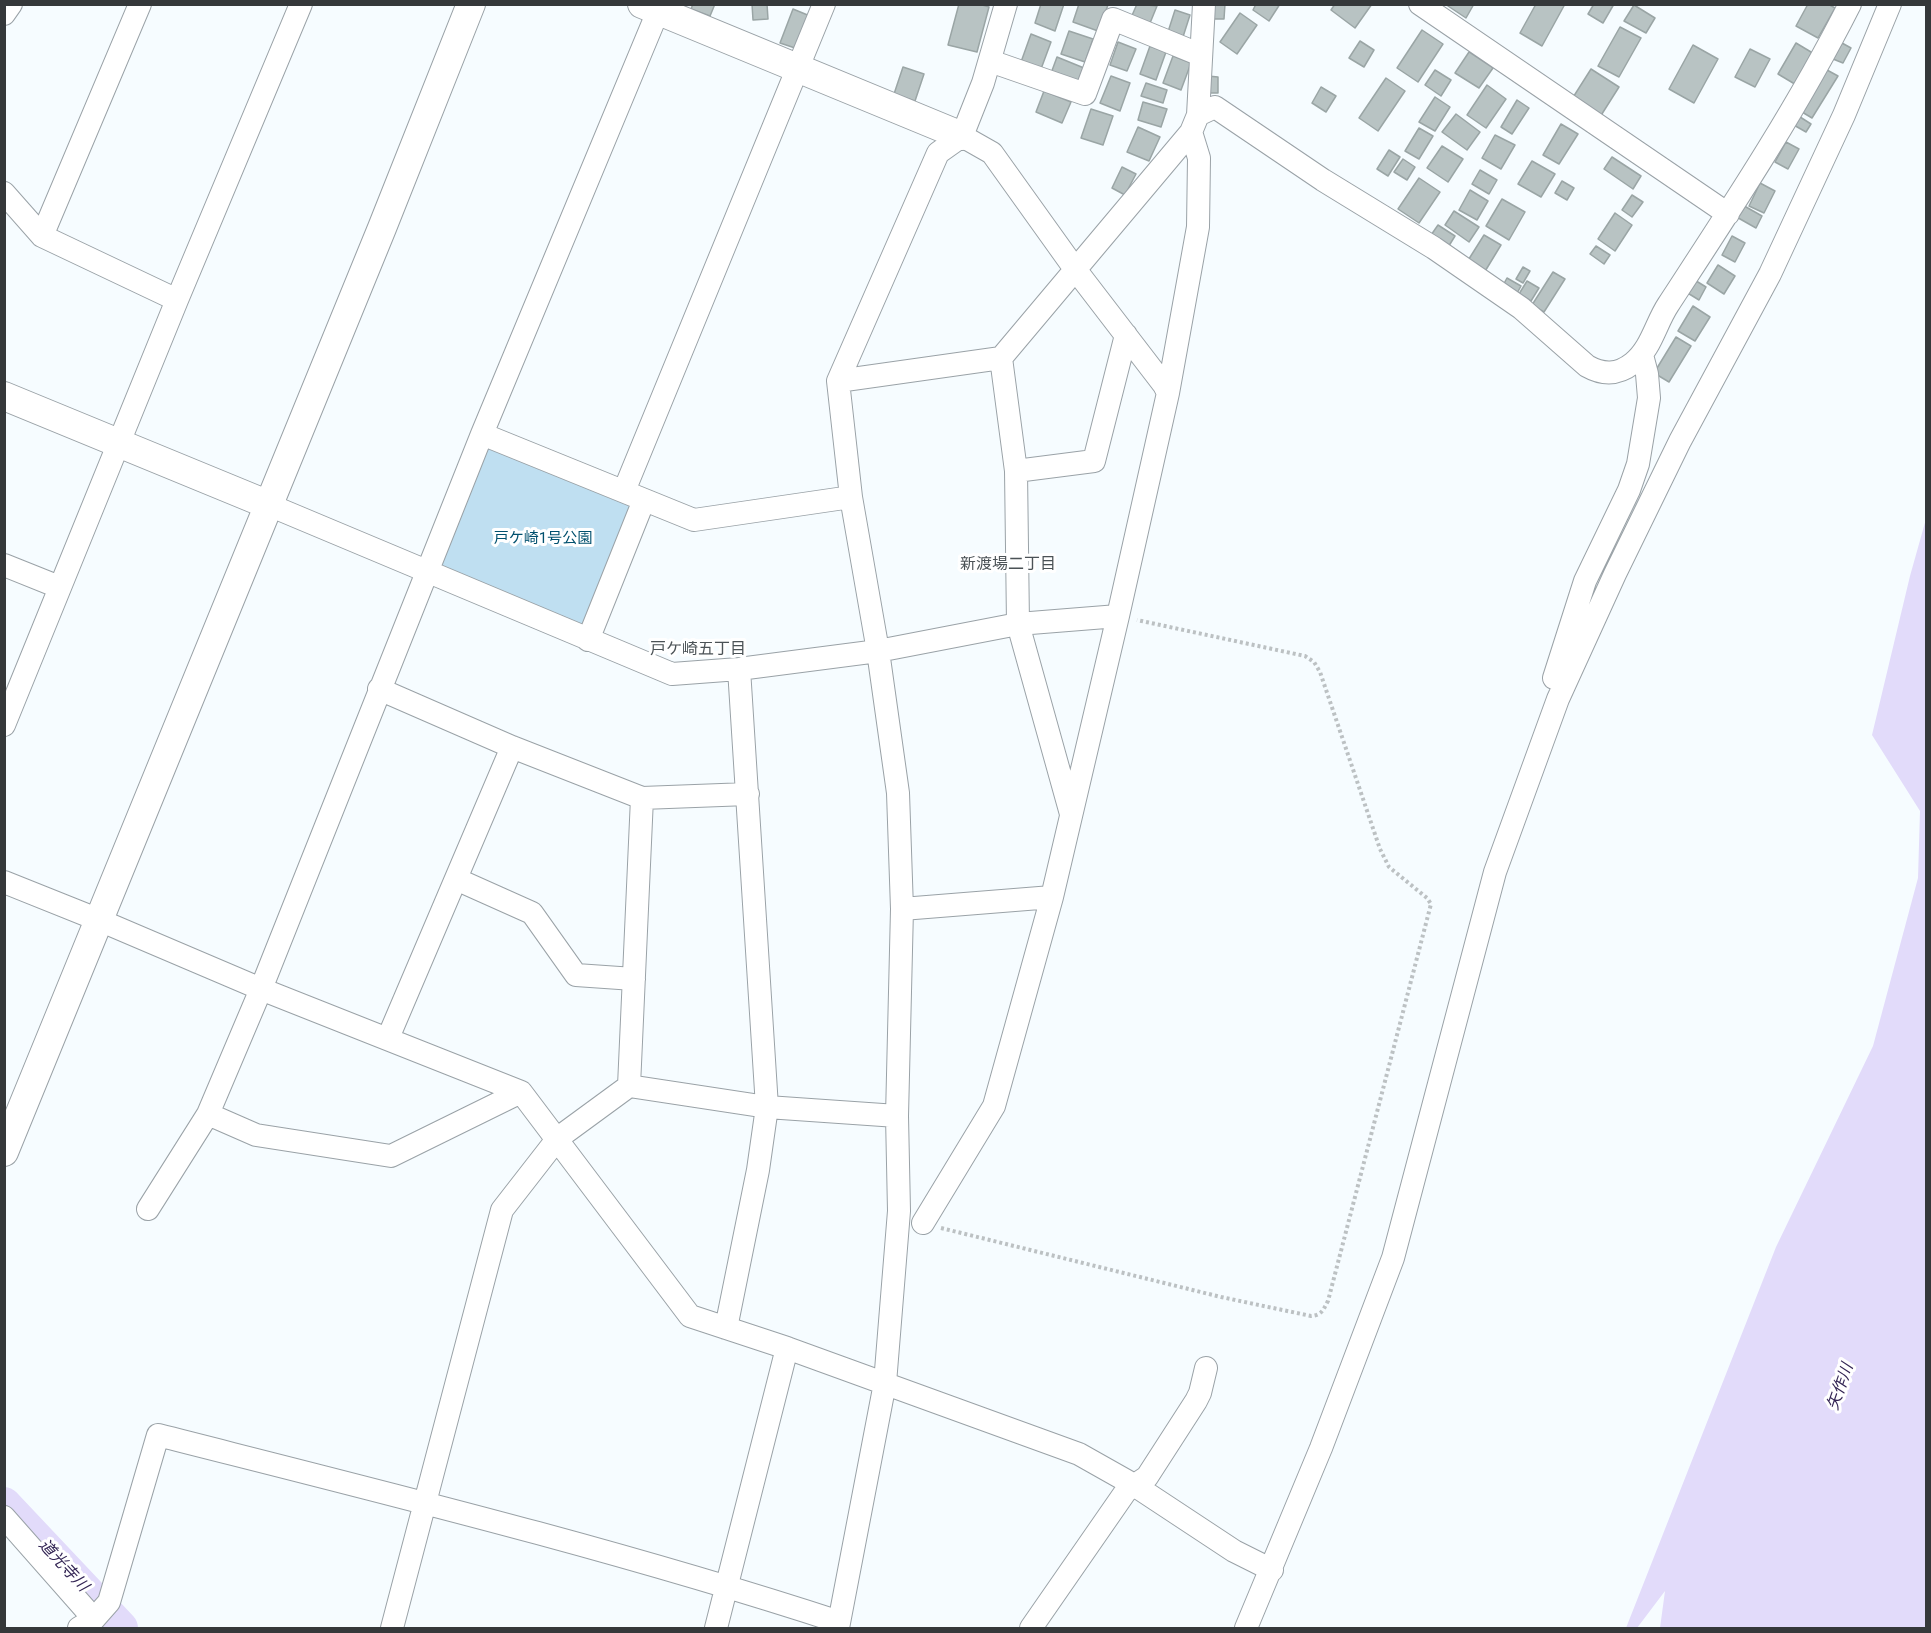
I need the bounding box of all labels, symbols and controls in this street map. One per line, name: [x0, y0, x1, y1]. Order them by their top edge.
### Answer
park label: 戸ケ崎1号公園: [494, 530, 592, 548]
district label: 新渡場二丁目: [960, 555, 1056, 575]
district label: 戸ケ崎五丁目: [650, 640, 746, 660]
water label: 矢作川: [1824, 1361, 1858, 1413]
water label: 道光寺川: [34, 1536, 92, 1596]

